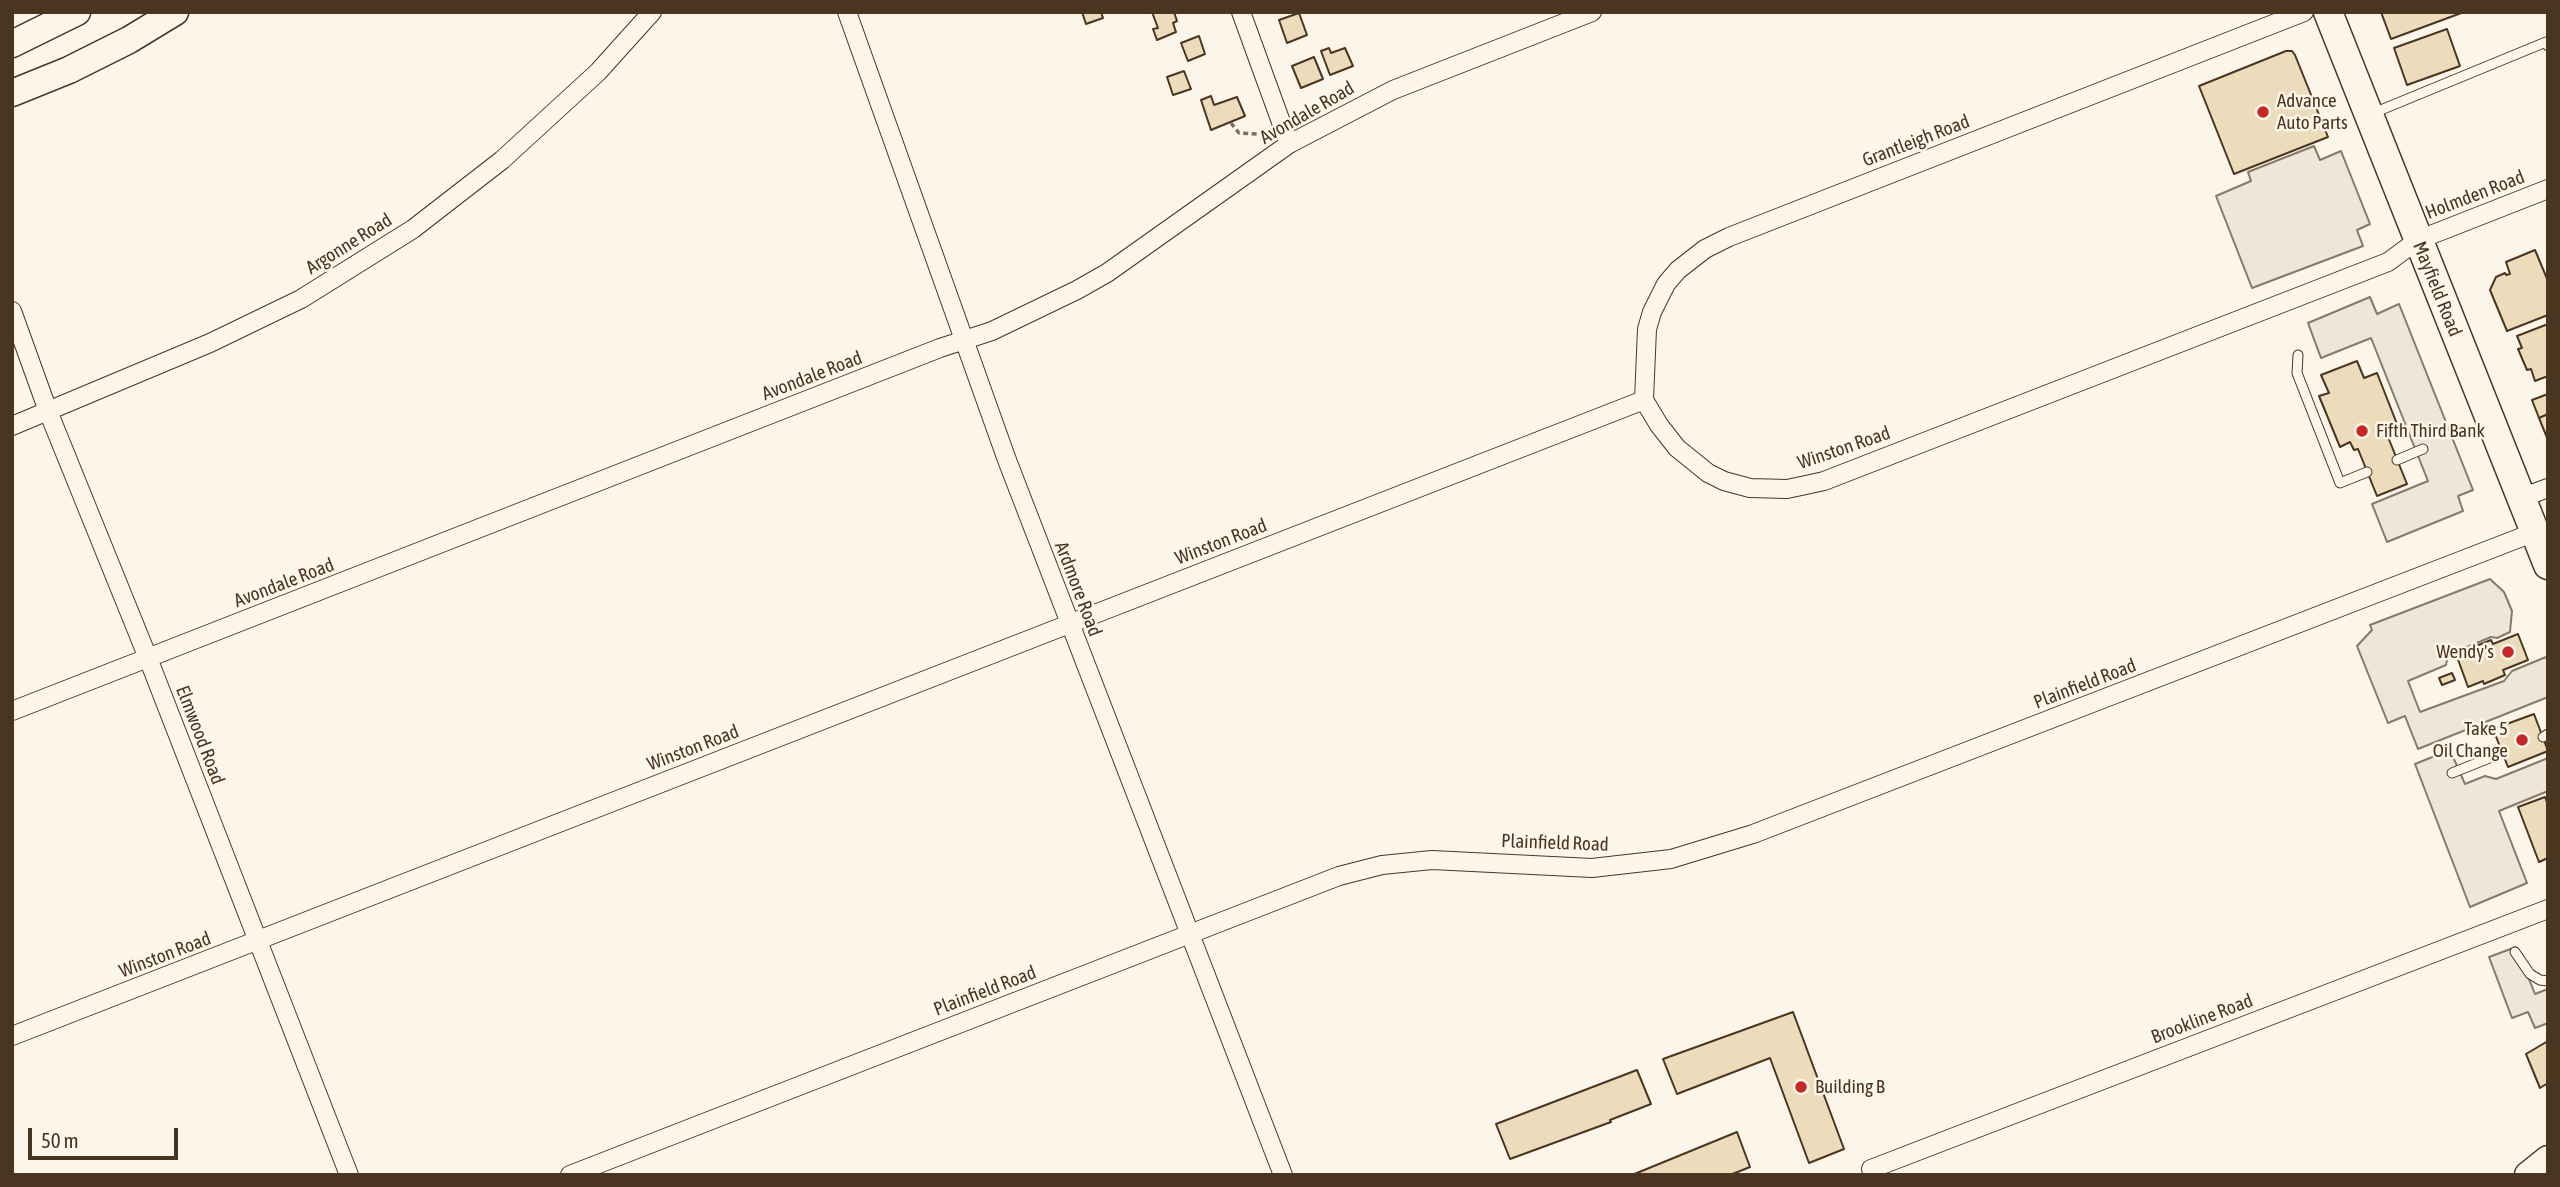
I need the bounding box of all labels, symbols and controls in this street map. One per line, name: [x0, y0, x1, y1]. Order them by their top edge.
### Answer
street label: Avondale Road: [1256, 77, 1358, 149]
place label: Advance Auto Parts: [2277, 90, 2348, 134]
marker: Advance Auto Parts: [2255, 104, 2271, 120]
street label: Grantleigh Road: [1859, 110, 1973, 172]
street label: Holmden Road: [2422, 166, 2528, 224]
street label: Argonne Road: [302, 209, 396, 279]
street label: Mayfield Road: [2408, 238, 2466, 340]
street label: Avondale Road: [759, 346, 865, 406]
place label: Fifth Third Bank: [2376, 420, 2485, 442]
street label: Winston Road: [1795, 422, 1893, 474]
marker: Fifth Third Bank: [2354, 423, 2370, 439]
street label: Winston Road: [1172, 514, 1270, 570]
street label: Ardmore Road: [1050, 538, 1106, 640]
street label: Avondale Road: [231, 553, 337, 613]
place label: Wendy's: [2436, 641, 2494, 663]
marker: Wendy's: [2500, 644, 2516, 660]
street label: Plainfield Road: [2031, 654, 2139, 714]
street label: Elmwood Road: [171, 683, 229, 787]
place label: Take 5 Oil Change: [2433, 718, 2508, 762]
street label: Winston Road: [644, 720, 742, 776]
marker: Take 5 Oil Change: [2514, 732, 2530, 748]
street label: Plainfield Road: [1501, 830, 1609, 856]
street label: Winston Road: [116, 927, 214, 983]
street label: Plainfield Road: [931, 961, 1039, 1021]
street label: Brookline Road: [2148, 989, 2256, 1049]
place label: Building B: [1815, 1076, 1885, 1098]
marker: Building B: [1793, 1079, 1809, 1095]
scale bar: [32, 1114, 182, 1158]
text: 50 m: [41, 1128, 79, 1152]

